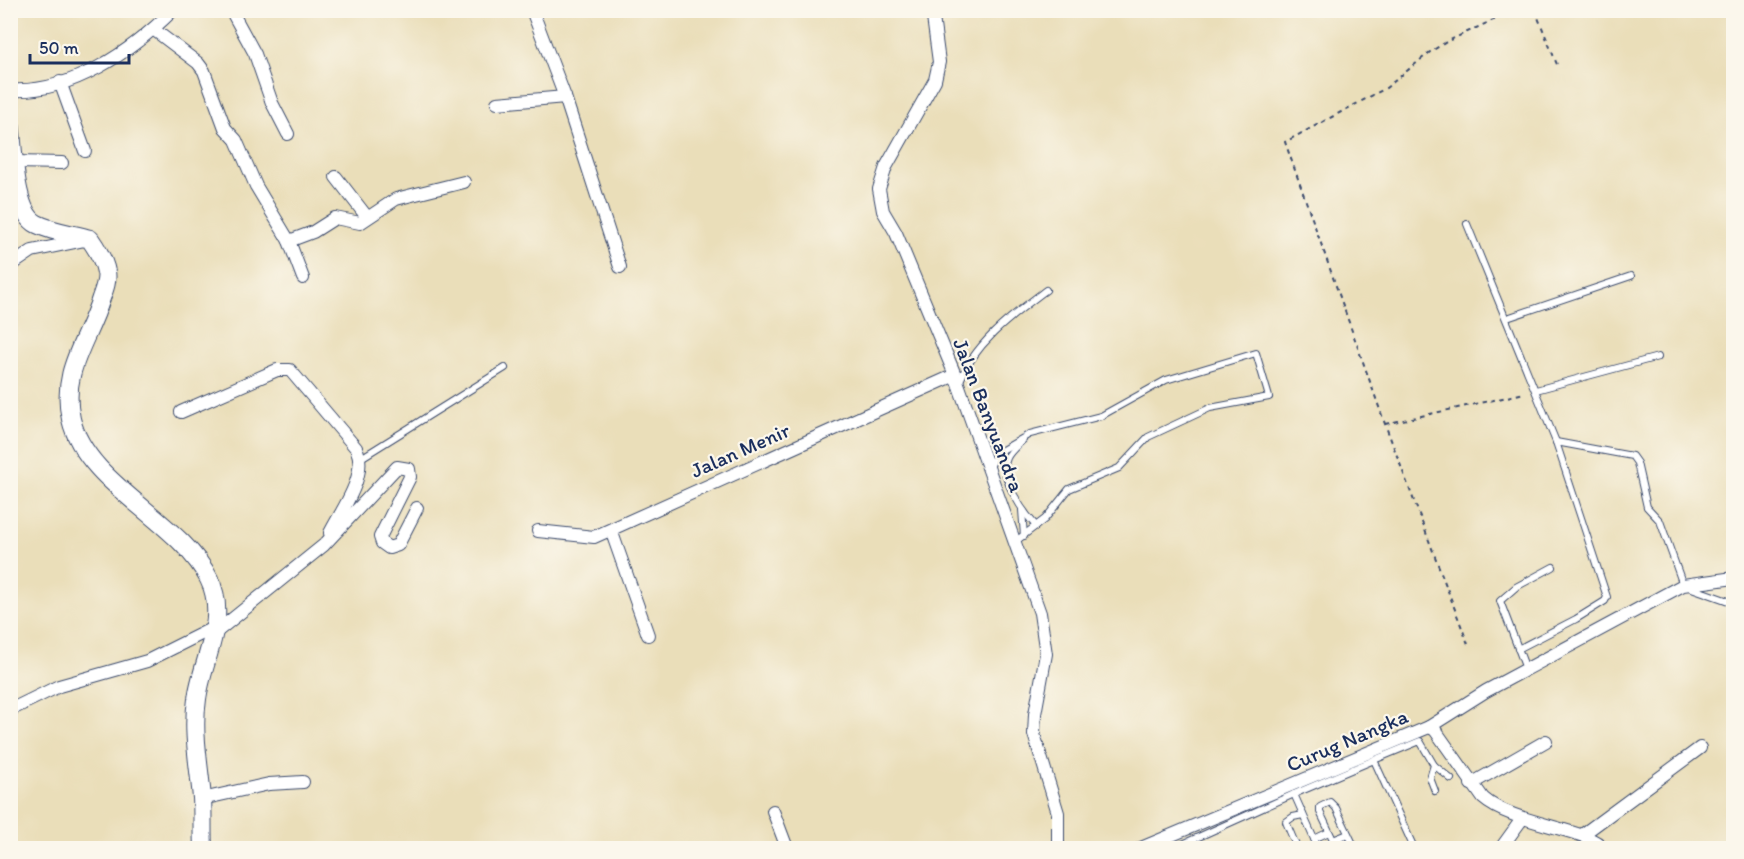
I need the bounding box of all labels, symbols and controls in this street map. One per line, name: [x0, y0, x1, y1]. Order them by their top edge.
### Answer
scale bar: [30, 27, 129, 65]
text: 50 m: [39, 37, 79, 59]
street label: Jalan Banyuandra: [948, 335, 1030, 496]
street label: Jalan Menir: [687, 417, 794, 483]
street label: Curug Nangka: [1282, 703, 1412, 777]

